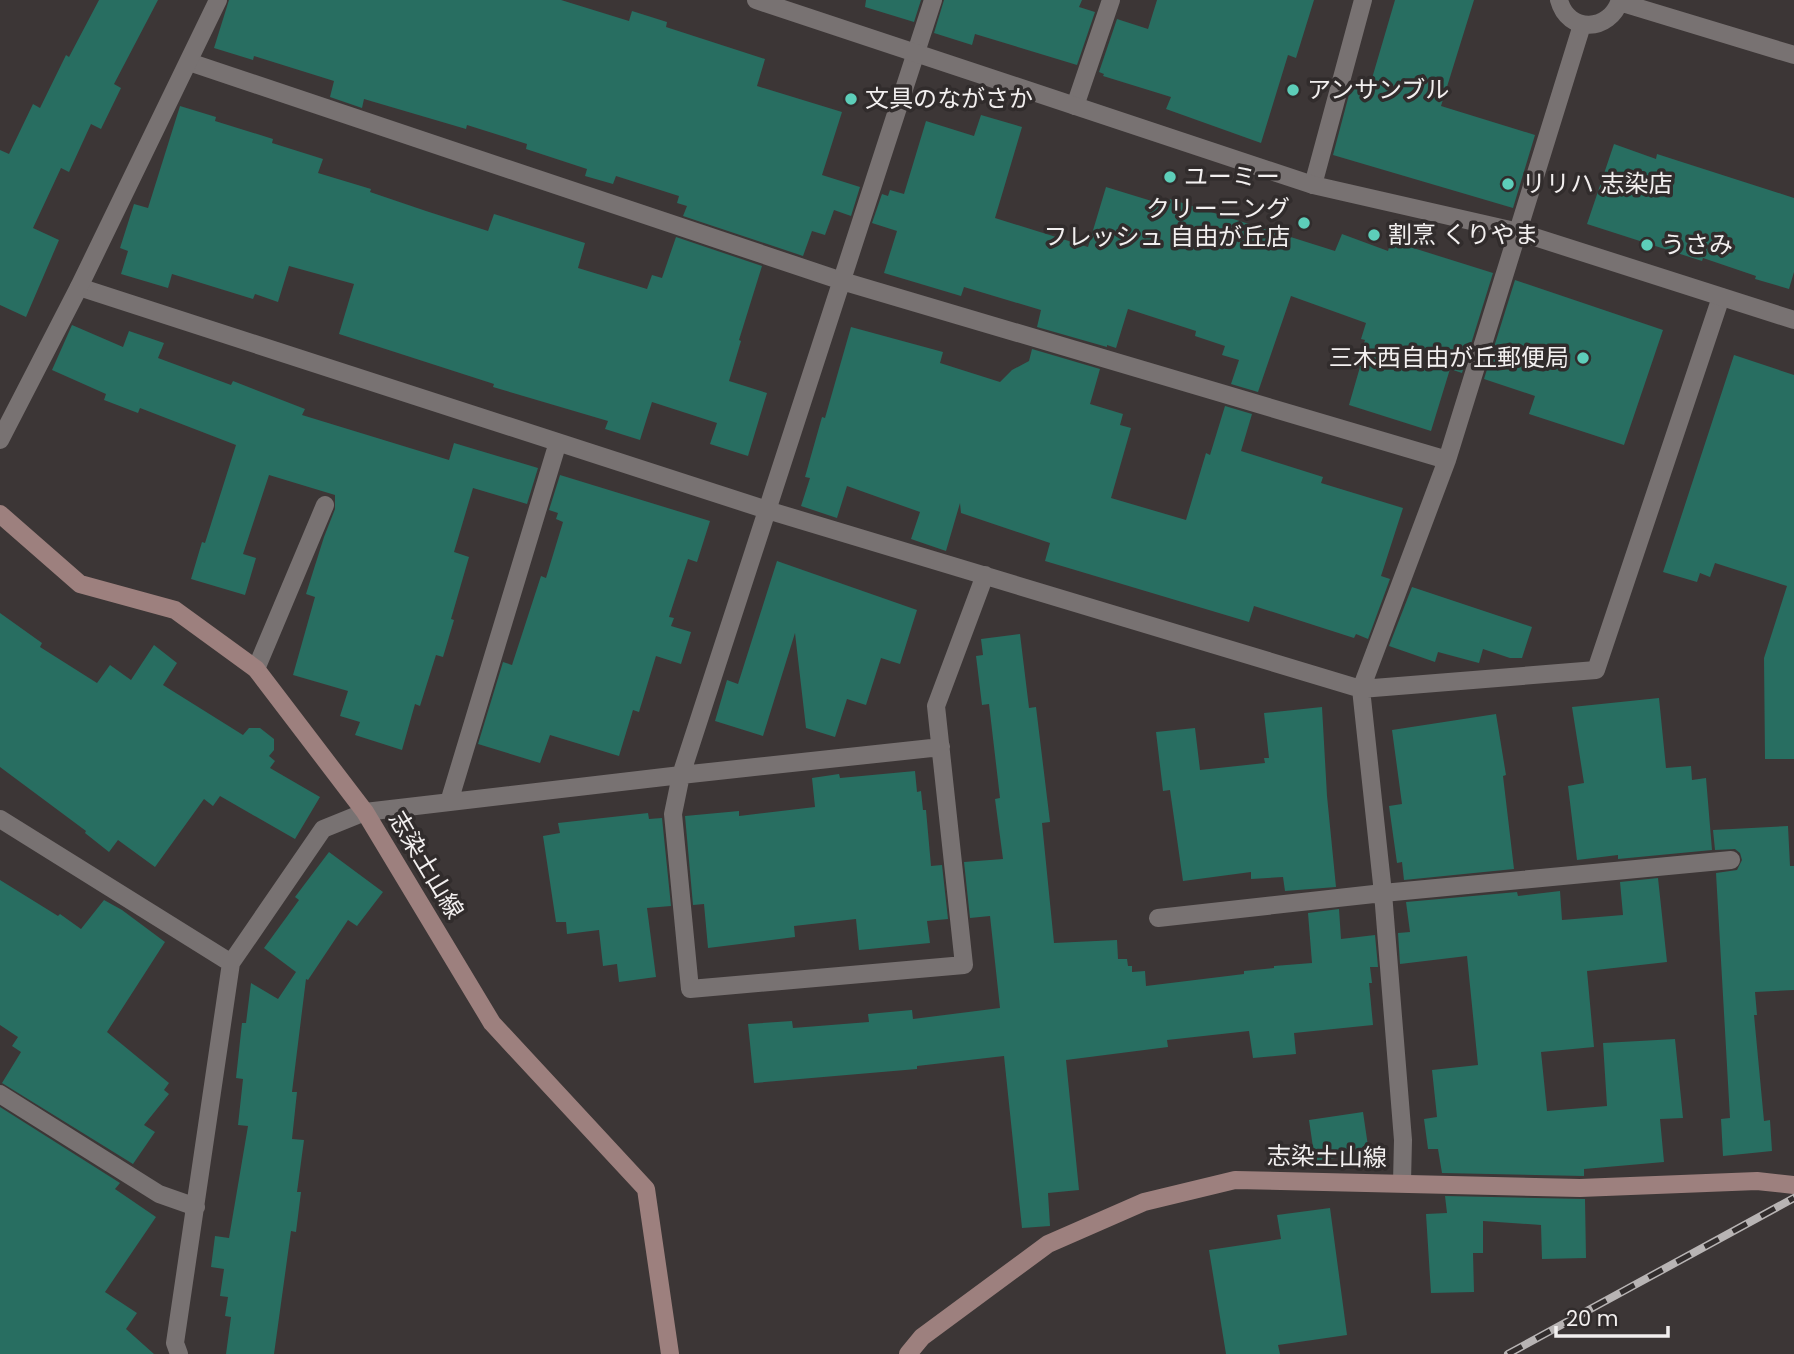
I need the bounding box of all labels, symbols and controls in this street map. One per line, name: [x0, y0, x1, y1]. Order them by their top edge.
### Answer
place label: アンサンブル: [1307, 73, 1449, 106]
place label: 文具のながさか: [865, 82, 1033, 115]
marker: アンサンブル: [1285, 82, 1301, 98]
marker: 文具のながさか: [843, 91, 859, 107]
place label: ユーミー: [1184, 160, 1280, 193]
place label: リリハ 志染店: [1522, 167, 1672, 200]
marker: ユーミー: [1162, 169, 1178, 185]
marker: リリハ 志染店: [1500, 176, 1516, 192]
place label: クリーニング フレッシュ 自由が丘店: [1044, 192, 1290, 253]
marker: クリーニング フレッシュ 自由が丘店: [1296, 215, 1312, 231]
place label: 割烹 くりやま: [1388, 218, 1538, 251]
marker: 割烹 くりやま: [1366, 227, 1382, 243]
place label: うさみ: [1661, 228, 1733, 261]
marker: うさみ: [1639, 237, 1655, 253]
place label: 三木西自由が丘郵便局: [1329, 341, 1569, 374]
marker: 三木西自由が丘郵便局: [1575, 350, 1591, 366]
street label: 志染土山線: [381, 805, 471, 925]
street label: 志染土山線: [1267, 1139, 1387, 1174]
scale bar: [1556, 1294, 1668, 1338]
text: 20 m: [1566, 1304, 1619, 1333]

